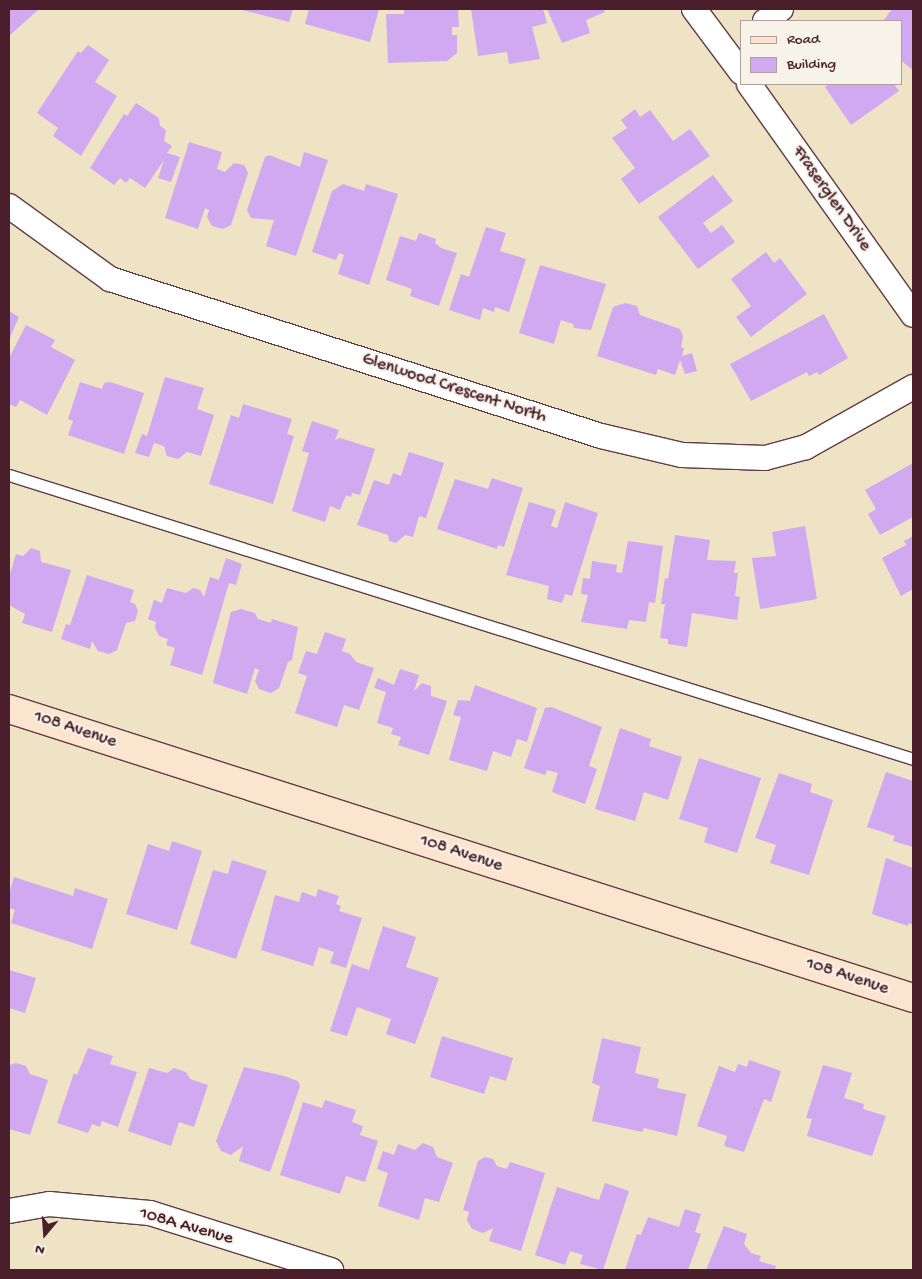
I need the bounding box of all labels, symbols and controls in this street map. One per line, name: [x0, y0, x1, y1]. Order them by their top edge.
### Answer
legend: [740, 20, 902, 85]
text: Road: [787, 31, 820, 49]
text: Building: [787, 56, 836, 74]
street label: Fraserglen Drive: [787, 142, 875, 256]
street label: Glenwood Crescent North: [359, 349, 549, 429]
street label: 108 Avenue: [31, 706, 119, 754]
street label: 108 Avenue: [417, 830, 505, 878]
street label: 108 Avenue: [803, 953, 891, 1001]
street label: 108A Avenue: [137, 1203, 235, 1251]
north arrow: [20, 1209, 70, 1259]
text: N: [33, 1239, 47, 1258]

